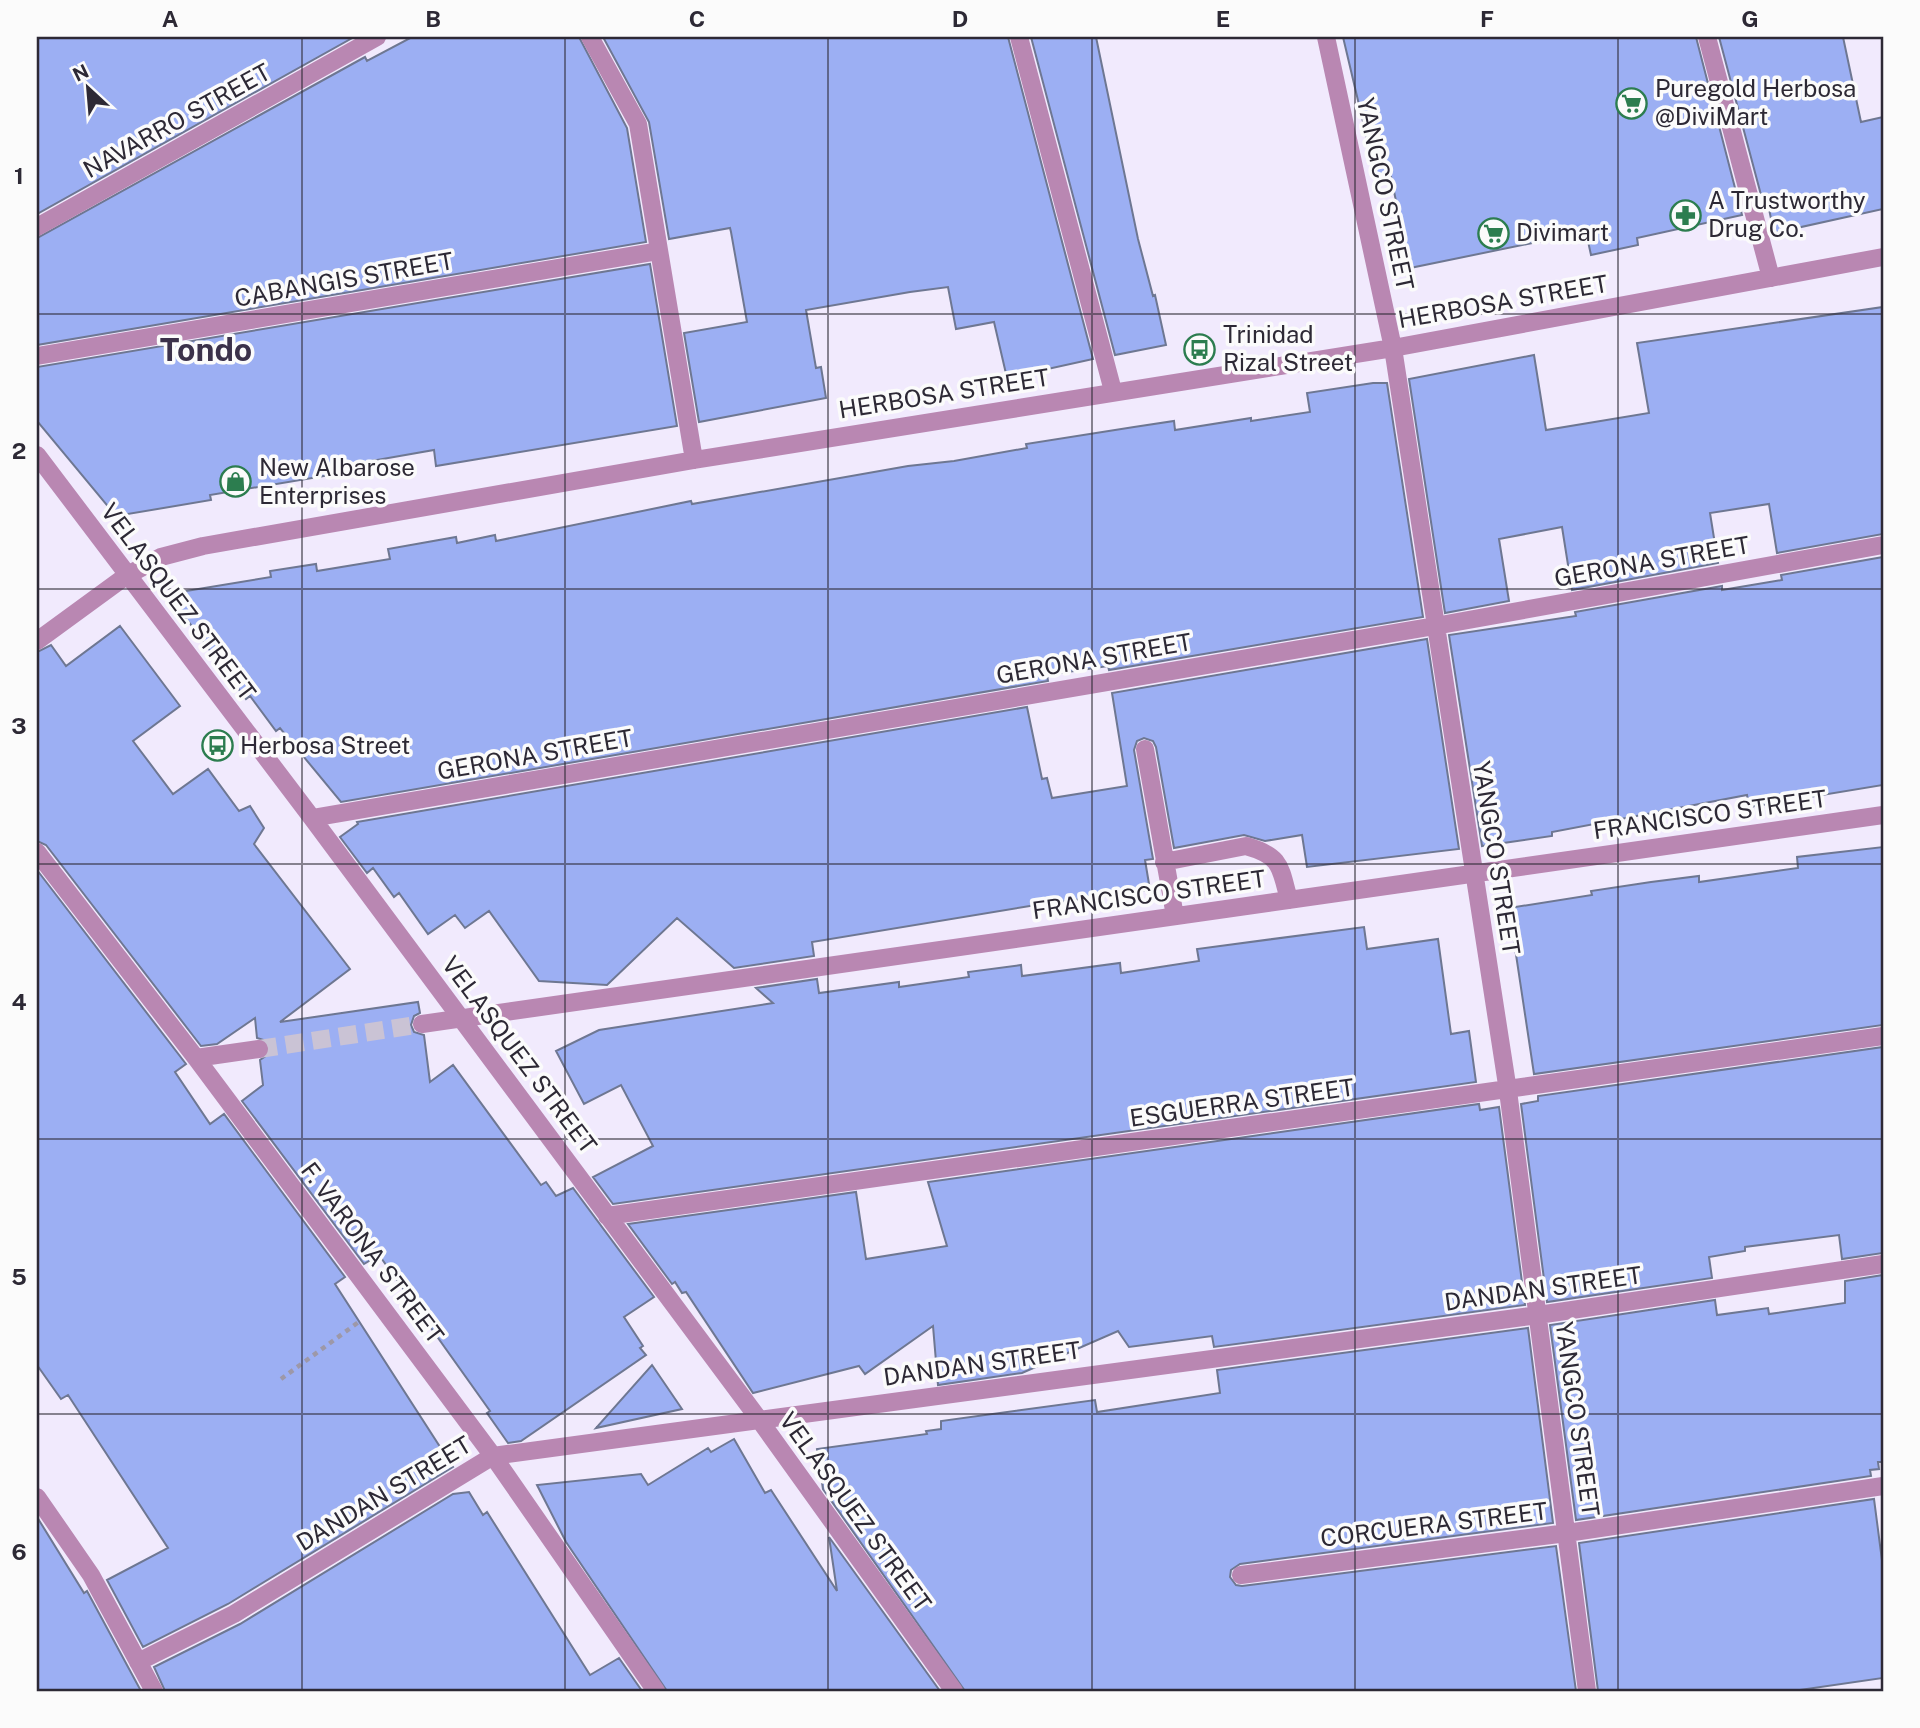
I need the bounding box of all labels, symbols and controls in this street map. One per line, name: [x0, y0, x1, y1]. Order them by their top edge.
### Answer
text: A: [162, 5, 179, 32]
text: B: [425, 5, 441, 32]
text: C: [689, 5, 705, 32]
text: D: [952, 5, 968, 32]
text: E: [1216, 5, 1230, 32]
text: F: [1480, 5, 1494, 32]
text: G: [1741, 5, 1759, 32]
north arrow: [52, 52, 122, 122]
street label: NAVARRO STREET: [78, 58, 276, 184]
place label: Puregold Herbosa @DiviMart: [1655, 74, 1856, 130]
supermarket icon: Puregold Herbosa @DiviMart: [1615, 86, 1649, 120]
street label: YANGCO STREET: [1352, 95, 1420, 293]
text: 1: [14, 162, 24, 189]
place label: A Trustworthy Drug Co.: [1708, 186, 1866, 242]
pharmacy icon: A Trustworthy Drug Co.: [1668, 198, 1702, 232]
supermarket icon: Divimart: [1476, 216, 1510, 250]
place label: Divimart: [1516, 218, 1609, 246]
street label: CABANGIS STREET: [232, 246, 455, 312]
street label: HERBOSA STREET: [1396, 269, 1610, 333]
place label: Trinidad Rizal Street: [1223, 320, 1353, 376]
district label: Tondo: [160, 331, 252, 368]
bus stop icon: Trinidad Rizal Street: [1183, 332, 1217, 366]
street label: HERBOSA STREET: [837, 363, 1051, 423]
text: 2: [12, 437, 26, 464]
place label: New Albarose Enterprises: [259, 453, 415, 509]
shop icon: New Albarose Enterprises: [219, 465, 253, 499]
street label: VELASQUEZ STREET: [96, 498, 262, 705]
street label: GERONA STREET: [1552, 530, 1752, 592]
street label: GERONA STREET: [994, 627, 1194, 689]
text: 3: [11, 712, 27, 739]
street label: GERONA STREET: [435, 723, 635, 785]
bus stop icon: Herbosa Street: [200, 729, 234, 763]
place label: Herbosa Street: [240, 731, 410, 759]
street label: YANGCO STREET: [1468, 759, 1526, 957]
street label: FRANCISCO STREET: [1591, 784, 1828, 844]
street label: FRANCISCO STREET: [1030, 864, 1267, 924]
street label: VELASQUEZ STREET: [437, 951, 603, 1158]
text: 4: [11, 988, 27, 1015]
street label: ESGUERRA STREET: [1128, 1072, 1356, 1132]
street label: F. VARONA STREET: [296, 1156, 450, 1348]
street label: DANDAN STREET: [1442, 1260, 1643, 1316]
text: 5: [11, 1263, 27, 1290]
street label: YANGCO STREET: [1550, 1320, 1606, 1518]
street label: DANDAN STREET: [881, 1335, 1082, 1391]
street label: VELASQUEZ STREET: [774, 1406, 937, 1616]
street label: DANDAN STREET: [291, 1430, 476, 1556]
street label: CORCUERA STREET: [1319, 1496, 1549, 1552]
text: 6: [11, 1538, 27, 1565]

